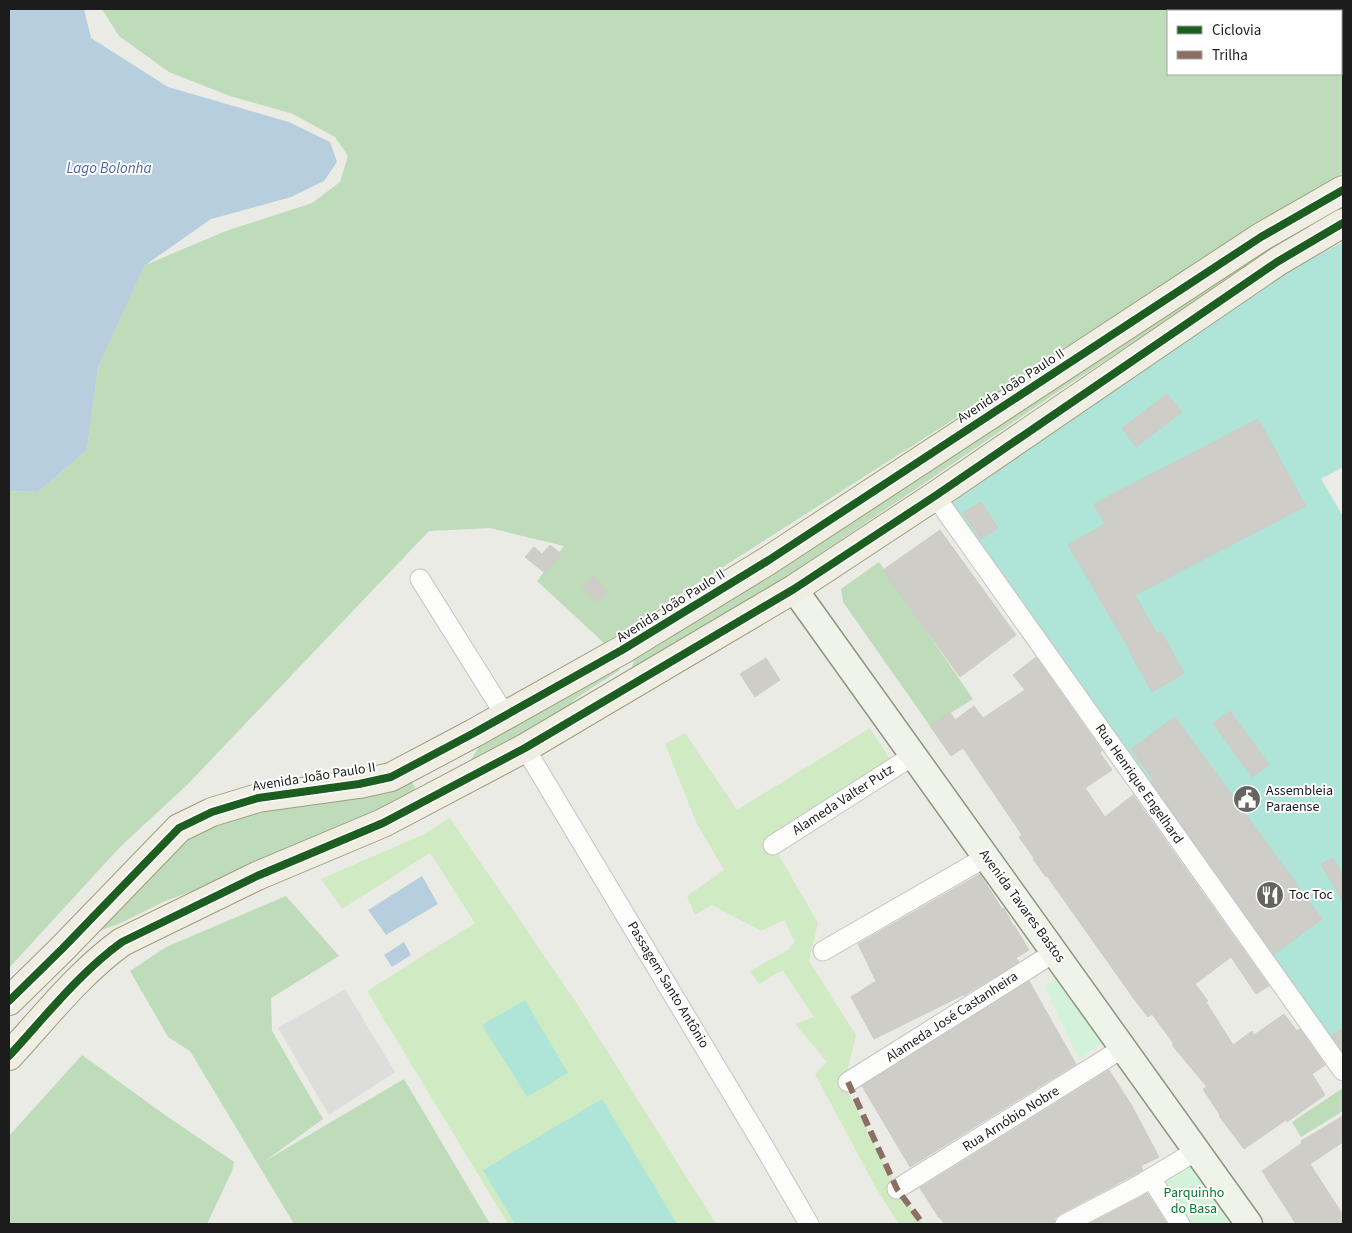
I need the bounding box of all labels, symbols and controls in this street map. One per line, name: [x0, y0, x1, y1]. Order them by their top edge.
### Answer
legend: [1167, 10, 1342, 75]
text: Ciclovia: [1212, 20, 1261, 41]
text: Trilha: [1212, 45, 1248, 66]
water label: Lago Bolonha: [67, 158, 151, 179]
street label: Avenida João Paulo II: [953, 344, 1069, 428]
street label: Avenida João Paulo II: [613, 565, 729, 647]
street label: Rua Henrique Engelhard: [1090, 720, 1188, 848]
street label: Avenida João Paulo II: [251, 757, 377, 797]
street label: Alameda Valter Putz: [788, 760, 898, 840]
place label: Assembleia Paraense: [1266, 781, 1333, 817]
public building icon: Assembleia Paraense: [1232, 784, 1262, 814]
street label: Avenida Tavares Bastos: [974, 845, 1070, 967]
restaurant icon: Toc Toc: [1255, 880, 1285, 910]
place label: Toc Toc: [1289, 885, 1334, 905]
street label: Passagem Santo Antônio: [622, 918, 714, 1052]
street label: Alameda José Castanheira: [882, 967, 1022, 1067]
street label: Rua Arnóbio Nobre: [959, 1081, 1063, 1157]
park label: Parquinho do Basa: [1164, 1183, 1224, 1219]

